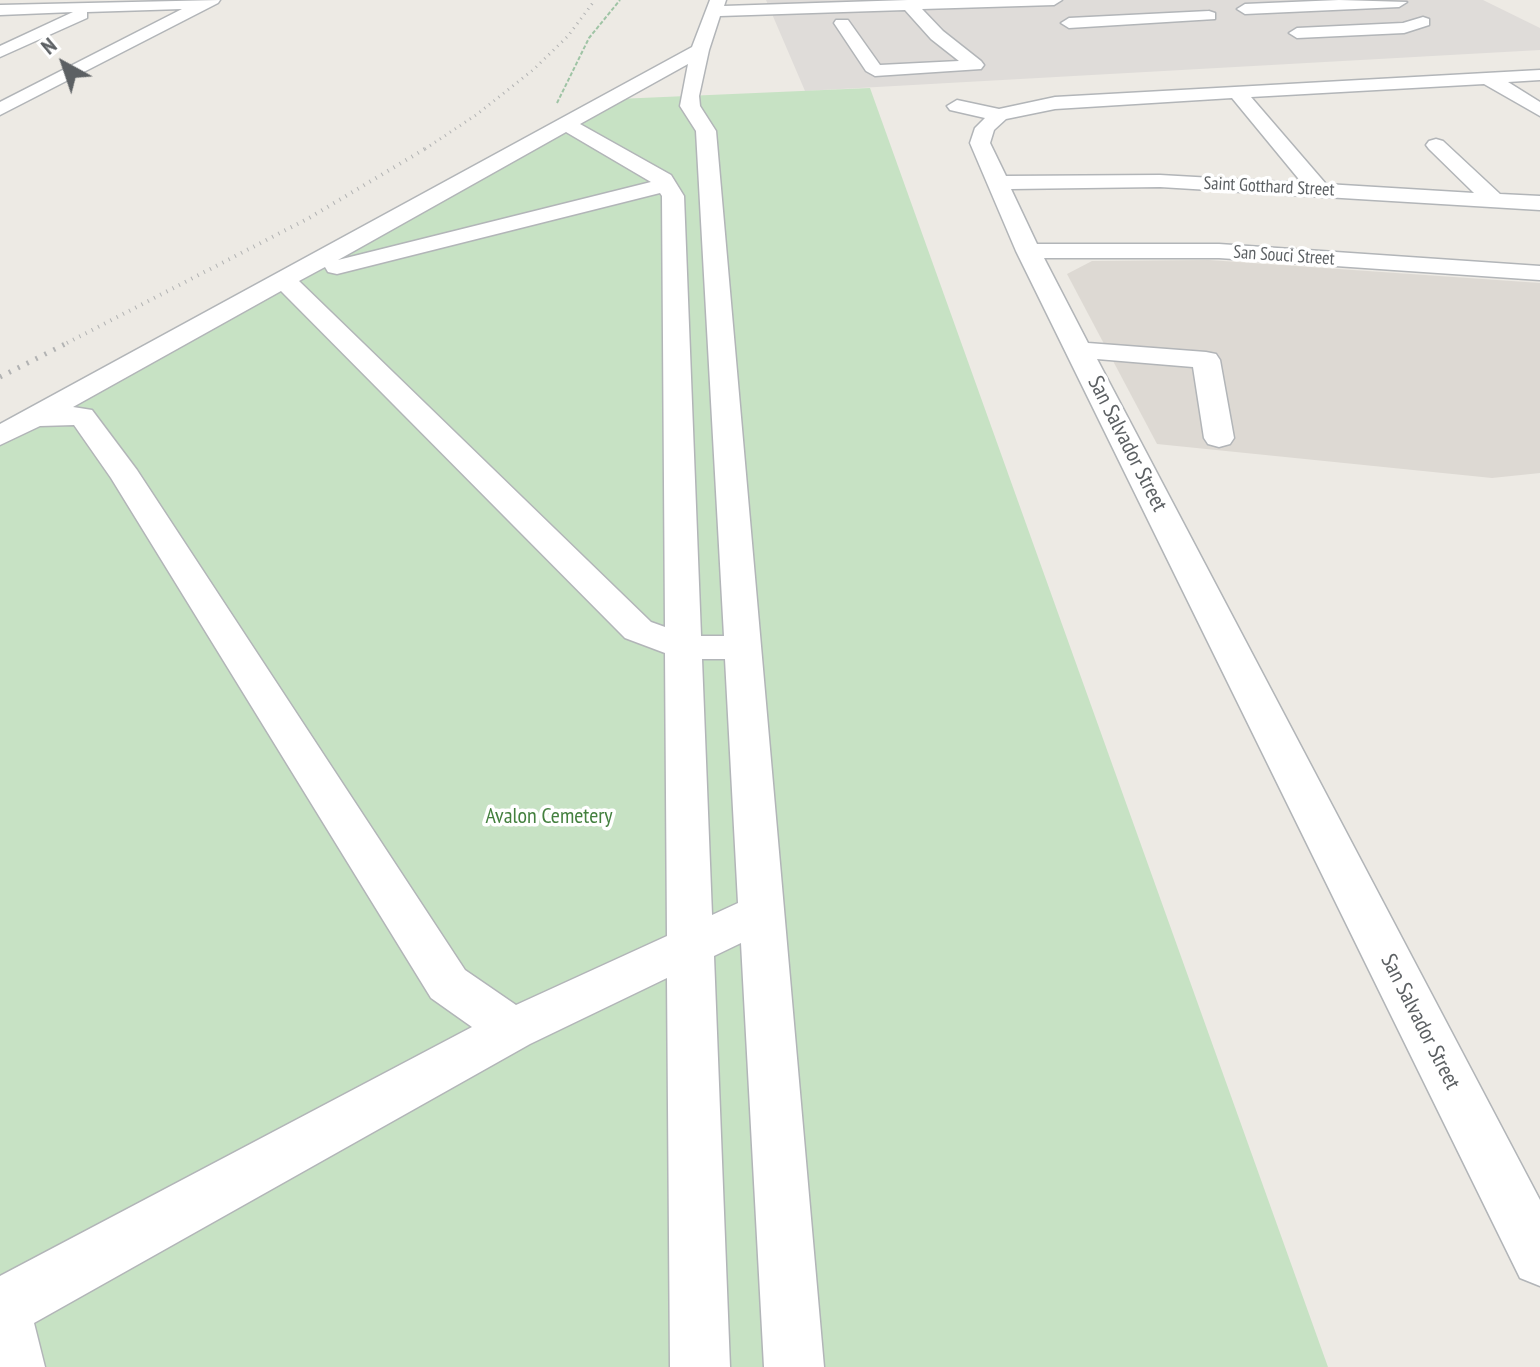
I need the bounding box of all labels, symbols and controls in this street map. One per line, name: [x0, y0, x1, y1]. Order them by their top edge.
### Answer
north arrow: [24, 24, 104, 104]
text: N: [35, 31, 62, 60]
street label: Saint Gotthard Street: [1203, 173, 1335, 201]
street label: San Souci Street: [1233, 242, 1335, 270]
street label: San Salvador Street: [1082, 372, 1172, 516]
park label: Avalon Cemetery: [485, 804, 613, 830]
street label: San Salvador Street: [1375, 950, 1465, 1094]

